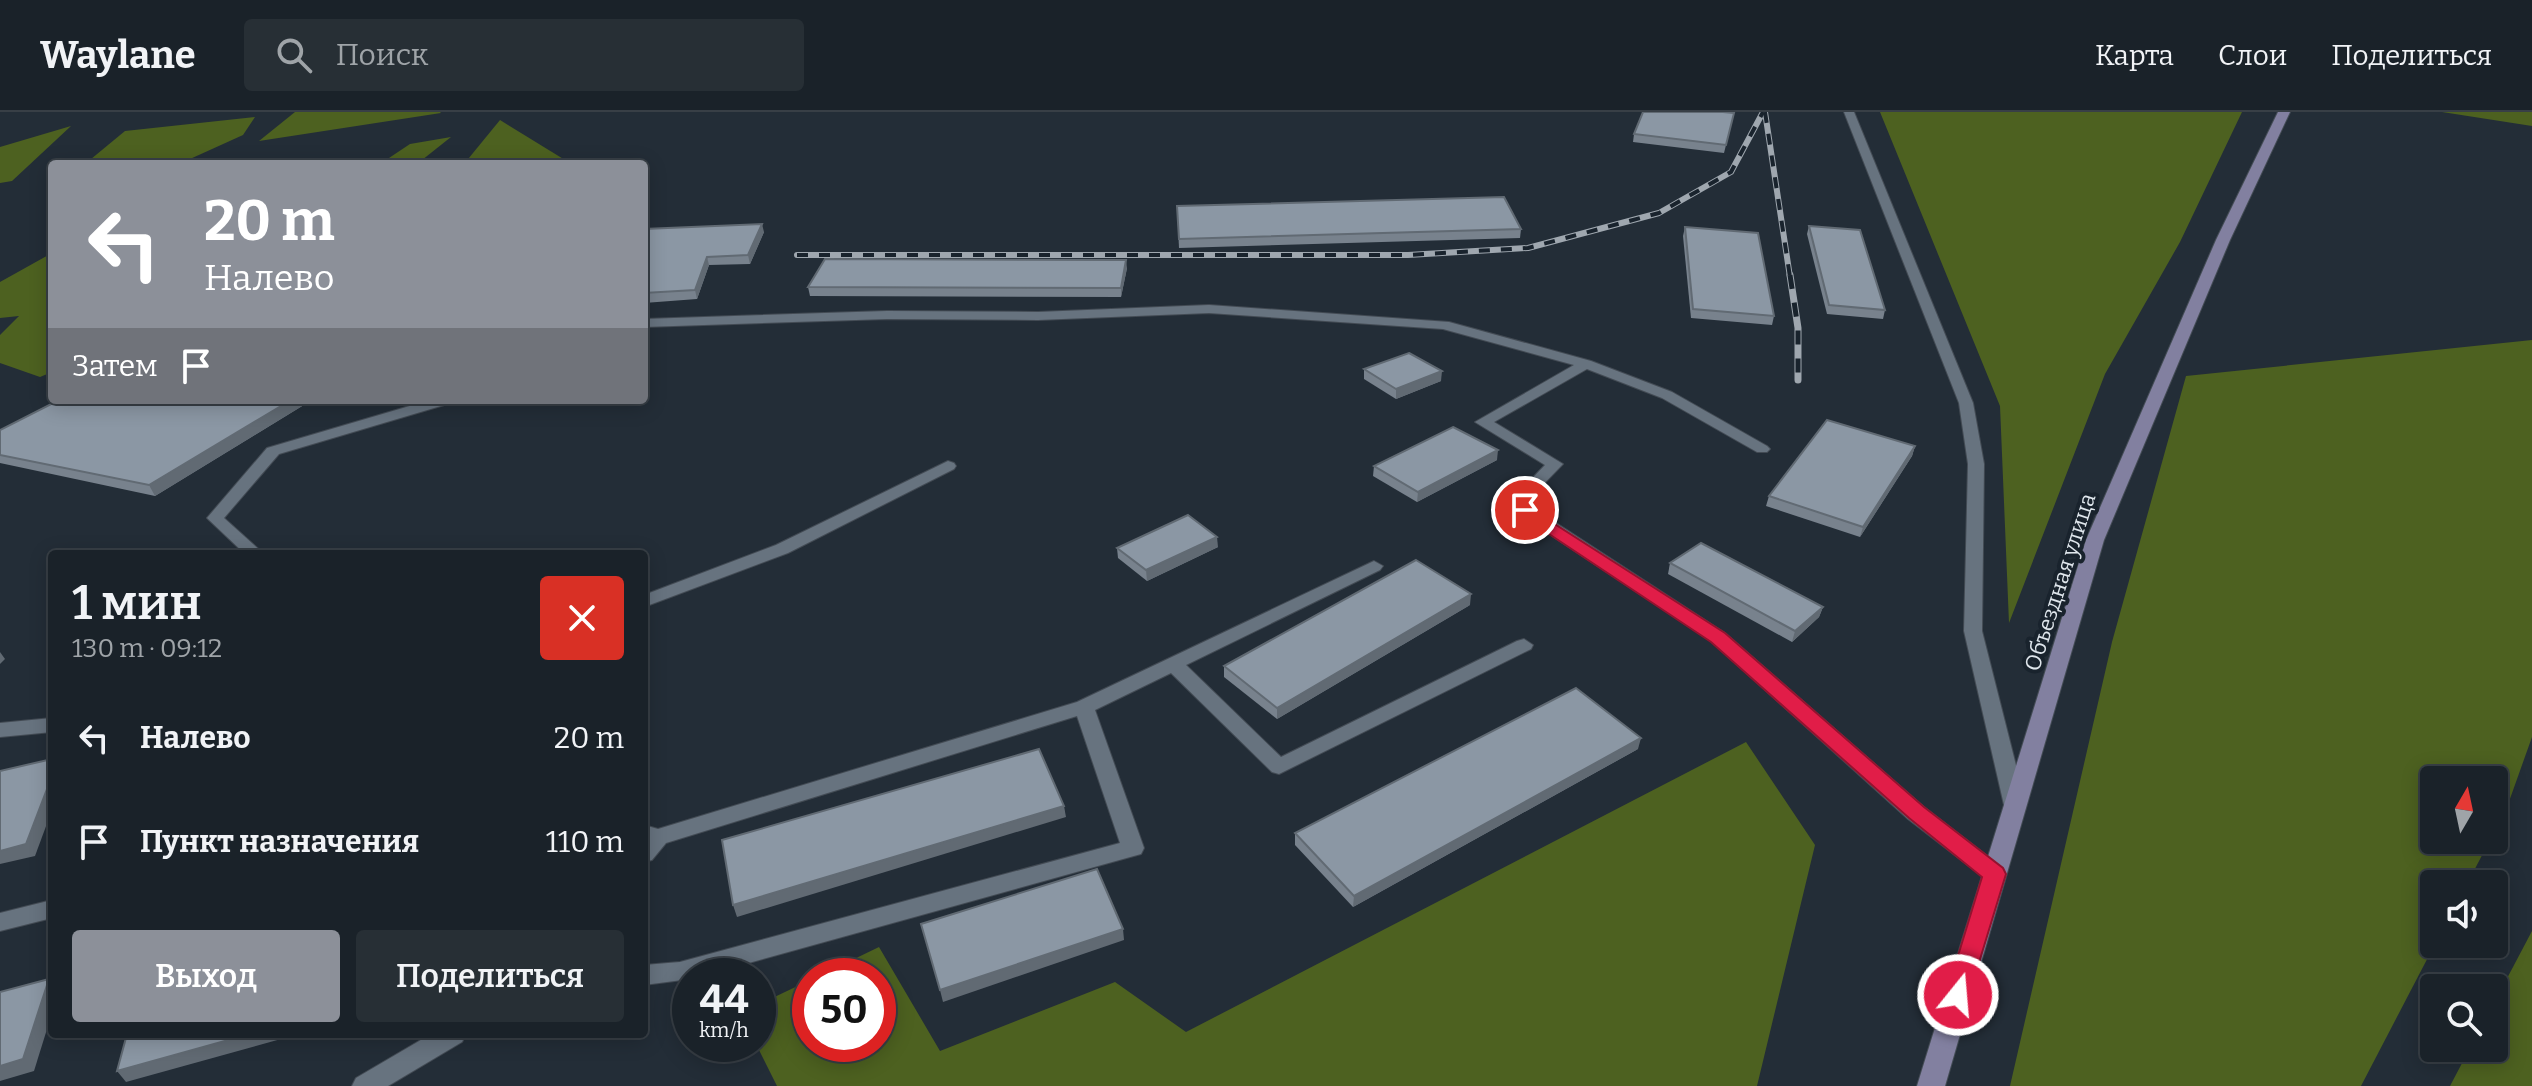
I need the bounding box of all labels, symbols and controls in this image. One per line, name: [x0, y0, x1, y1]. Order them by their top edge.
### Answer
search box: [244, 19, 804, 91]
text: Waylane: [40, 32, 196, 78]
icon: search: [272, 33, 316, 77]
text: Поиск: [336, 37, 428, 73]
text: Карта: [2095, 39, 2174, 72]
text: Слои: [2218, 39, 2287, 72]
text: Поделиться: [2331, 39, 2492, 72]
text: 20 m: [204, 188, 335, 255]
icon: left: [72, 192, 176, 296]
text: Налево: [204, 256, 335, 300]
icon: arrive: [174, 344, 218, 388]
text: Затем: [72, 348, 158, 384]
pin: [1491, 476, 1559, 544]
icon: arrive: [1503, 488, 1547, 532]
street label: Объездная улица: [2019, 490, 2101, 674]
text: 1 мин: [72, 574, 202, 632]
button: close: [540, 576, 624, 660]
text: 130 m · 09:12: [72, 633, 222, 664]
icon: left: [72, 716, 116, 760]
text: Налево: [140, 720, 251, 756]
text: 20 m: [554, 720, 624, 756]
north arrow: [2420, 766, 2508, 854]
map controls: [2420, 766, 2508, 1062]
icon: arrive: [72, 820, 116, 864]
text: Пункт назначения: [140, 824, 419, 860]
text: 110 m: [546, 824, 624, 860]
button: sound: [2420, 870, 2508, 958]
button: Выход: [72, 930, 340, 1022]
button: Поделиться: [356, 930, 624, 1022]
position arrow: [1916, 953, 2000, 1037]
speed limit sign: 50: [792, 958, 896, 1062]
button: search: [2420, 974, 2508, 1062]
text: 44: [699, 976, 749, 1024]
text: km/h: [699, 1018, 749, 1042]

